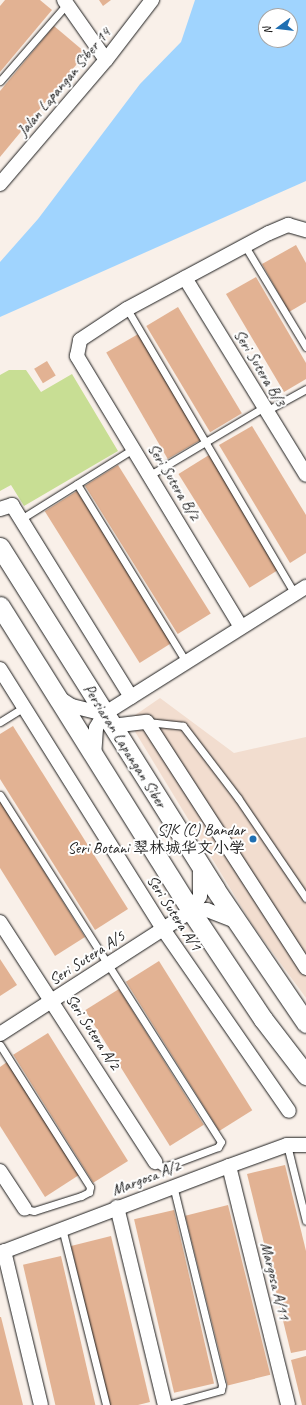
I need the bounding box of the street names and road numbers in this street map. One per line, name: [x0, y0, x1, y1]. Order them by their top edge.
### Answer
street label: Jalan Lapangan Siber 14: [13, 24, 115, 140]
street label: Seri Sutera B/3: [230, 326, 290, 410]
street label: Seri Sutera B/2: [144, 440, 204, 524]
street label: Persiaran Lapangan Siber: [79, 680, 171, 812]
street label: Seri Sutera A/1: [143, 872, 205, 954]
street label: Seri Sutera A/5: [46, 927, 128, 989]
street label: Seri Sutera A/2: [62, 991, 124, 1073]
street label: Margosa A/2: [109, 1156, 183, 1200]
street label: Margosa A/11: [256, 1240, 294, 1322]

